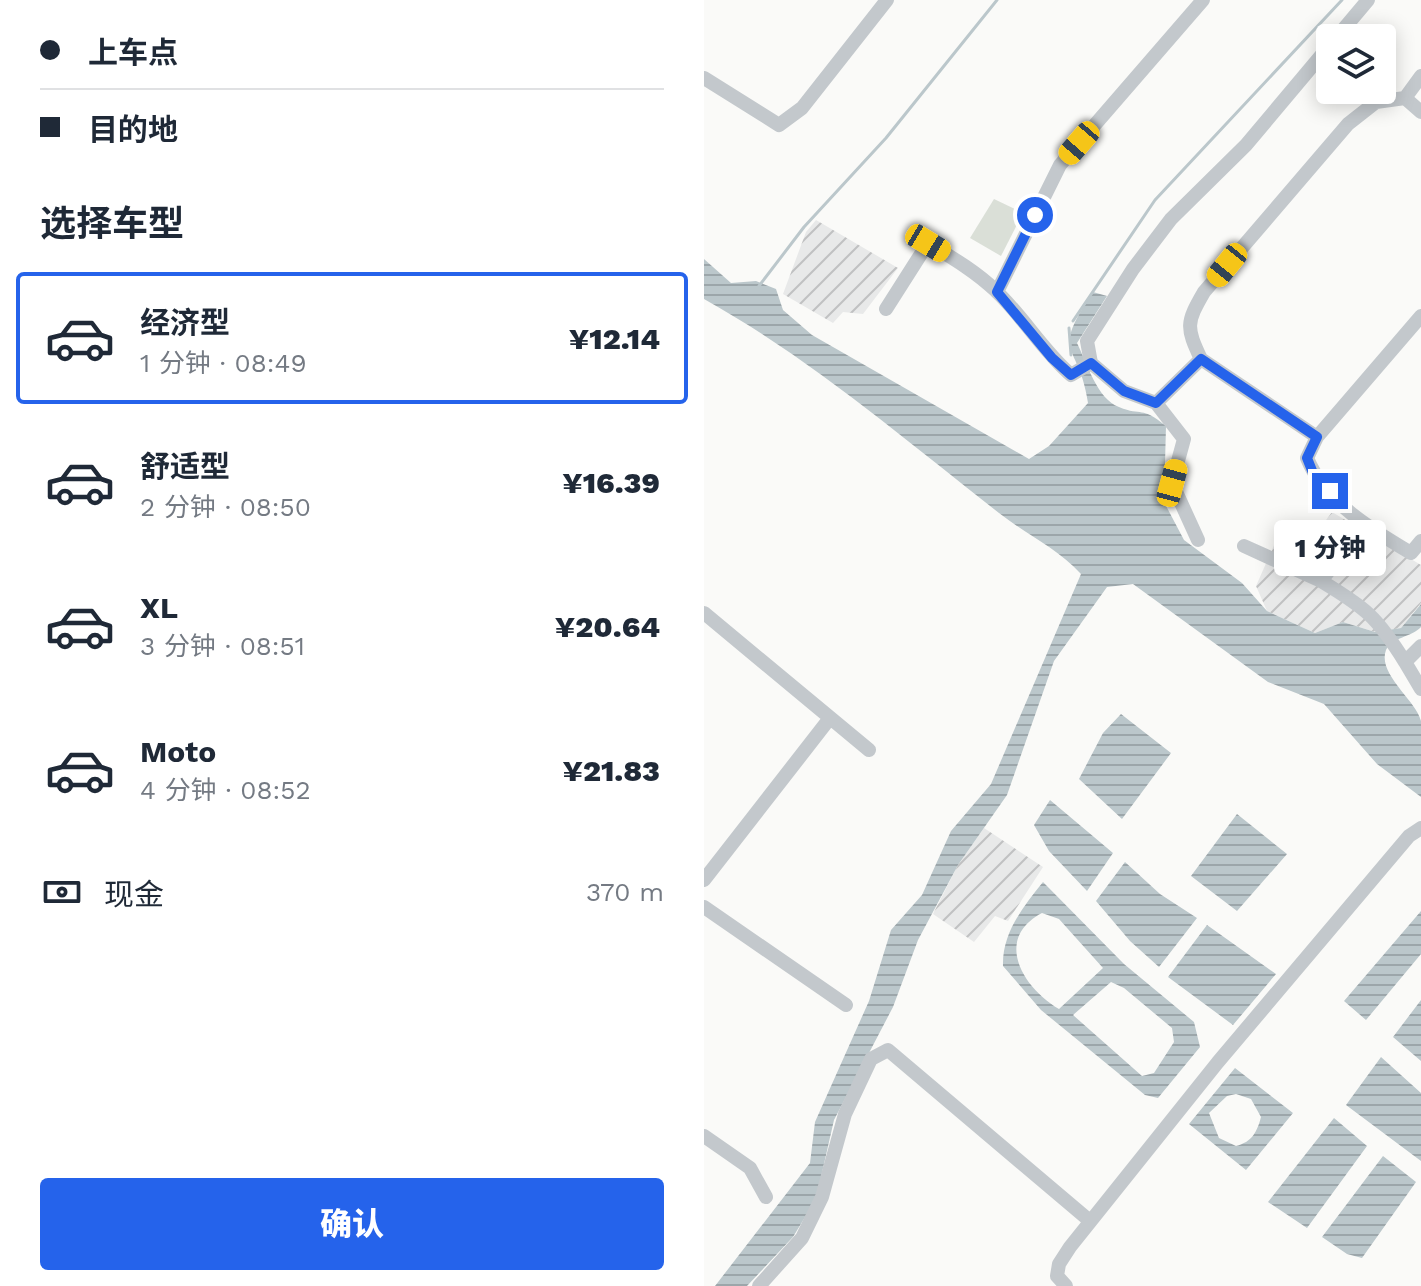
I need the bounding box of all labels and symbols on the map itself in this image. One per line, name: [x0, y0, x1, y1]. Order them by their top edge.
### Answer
car: [1054, 117, 1104, 169]
route start: [1017, 197, 1053, 233]
car: [901, 220, 955, 266]
car: [1203, 239, 1251, 291]
car: [1154, 457, 1190, 509]
route end: [1312, 473, 1348, 509]
callout: 1 分钟: [1274, 519, 1386, 575]

